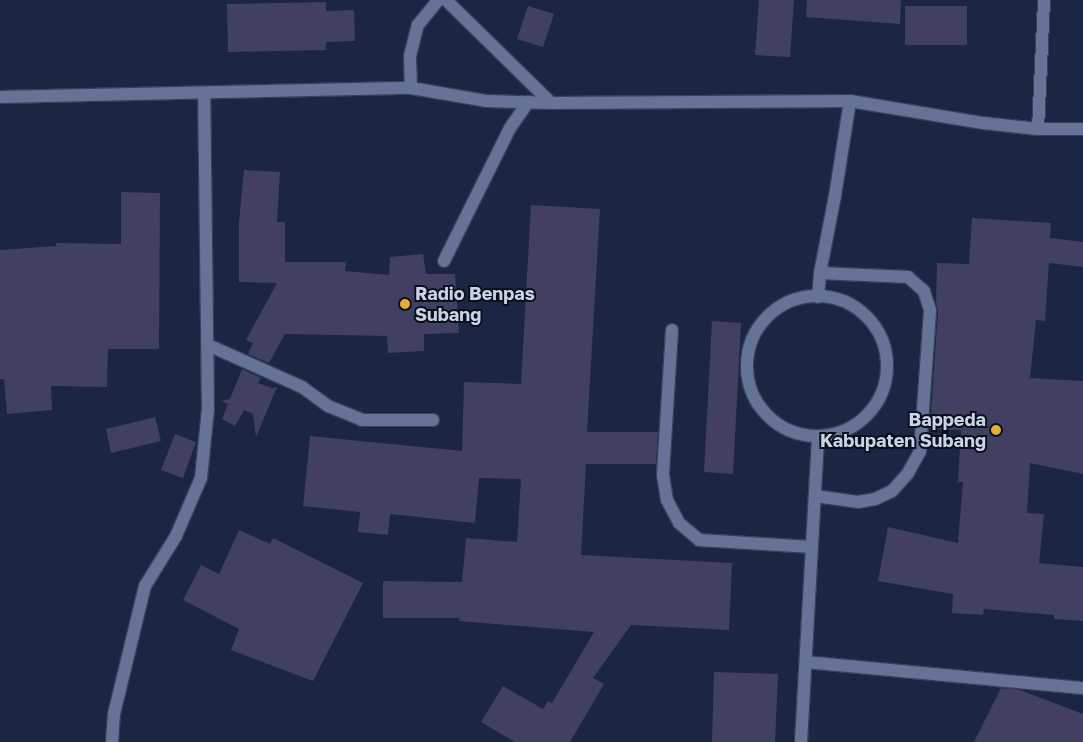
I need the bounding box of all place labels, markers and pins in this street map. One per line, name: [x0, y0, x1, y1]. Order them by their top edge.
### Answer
place label: Radio Benpas Subang: [415, 283, 535, 326]
marker: Radio Benpas Subang: [399, 298, 411, 310]
place label: Bappeda Kabupaten Subang: [820, 409, 986, 452]
marker: Bappeda Kabupaten Subang: [990, 424, 1002, 436]

